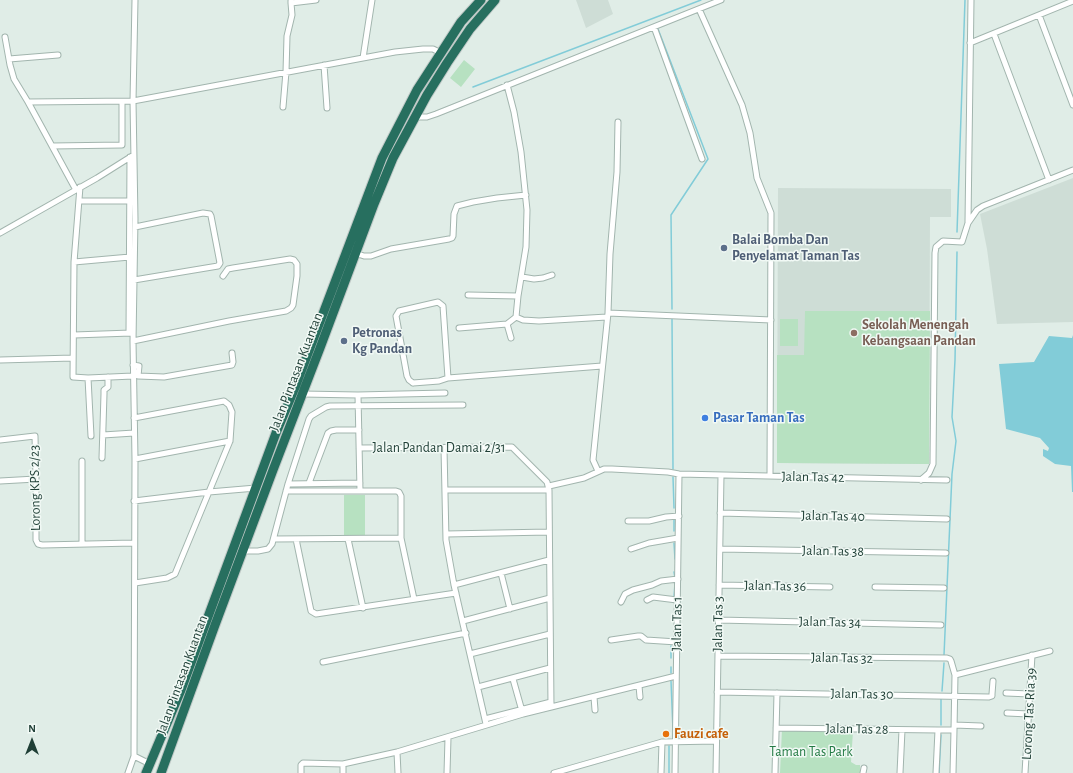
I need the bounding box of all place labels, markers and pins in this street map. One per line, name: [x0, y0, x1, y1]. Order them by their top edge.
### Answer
place label: Balai Bomba Dan Penyelamat Taman Tas: [732, 232, 860, 264]
marker: Balai Bomba Dan Penyelamat Taman Tas: [719, 243, 729, 253]
place label: Sekolah Menengah Kebangsaan Pandan: [862, 317, 976, 350]
place label: Petronas Kg Pandan: [352, 325, 412, 358]
marker: Sekolah Menengah Kebangsaan Pandan: [849, 328, 859, 338]
marker: Petronas Kg Pandan: [339, 336, 349, 346]
place label: Pasar Taman Tas: [713, 410, 805, 426]
marker: Pasar Taman Tas: [700, 413, 710, 423]
place label: Fauzi cafe: [674, 726, 729, 742]
marker: Fauzi cafe: [661, 729, 671, 739]

